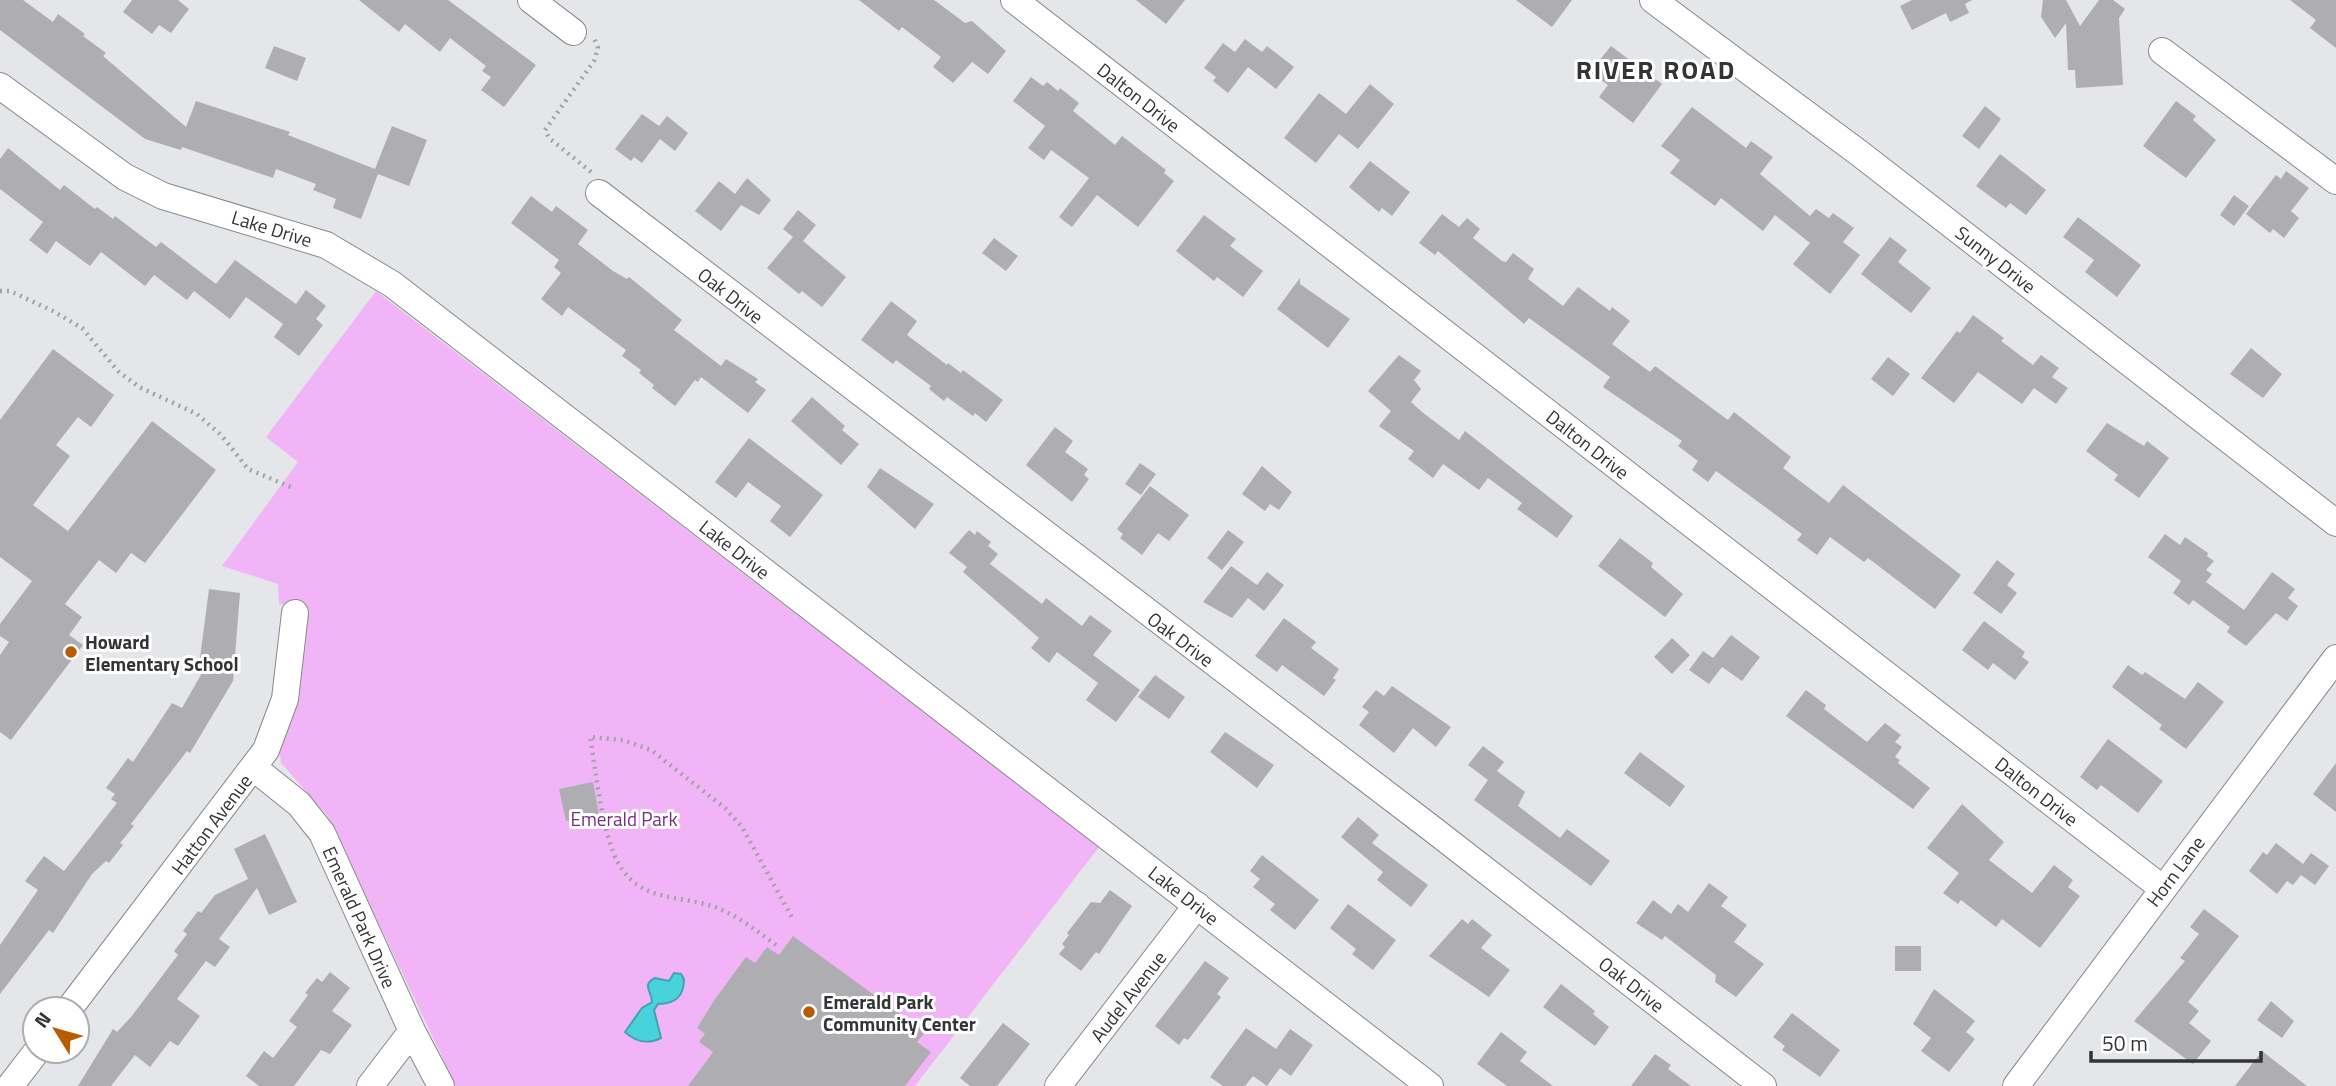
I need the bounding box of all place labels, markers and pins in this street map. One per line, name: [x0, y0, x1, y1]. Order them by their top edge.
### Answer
place label: Howard Elementary School: [85, 627, 239, 678]
marker: Howard Elementary School: [63, 644, 79, 660]
place label: Emerald Park Community Center: [823, 987, 976, 1038]
marker: Emerald Park Community Center: [801, 1004, 817, 1020]

